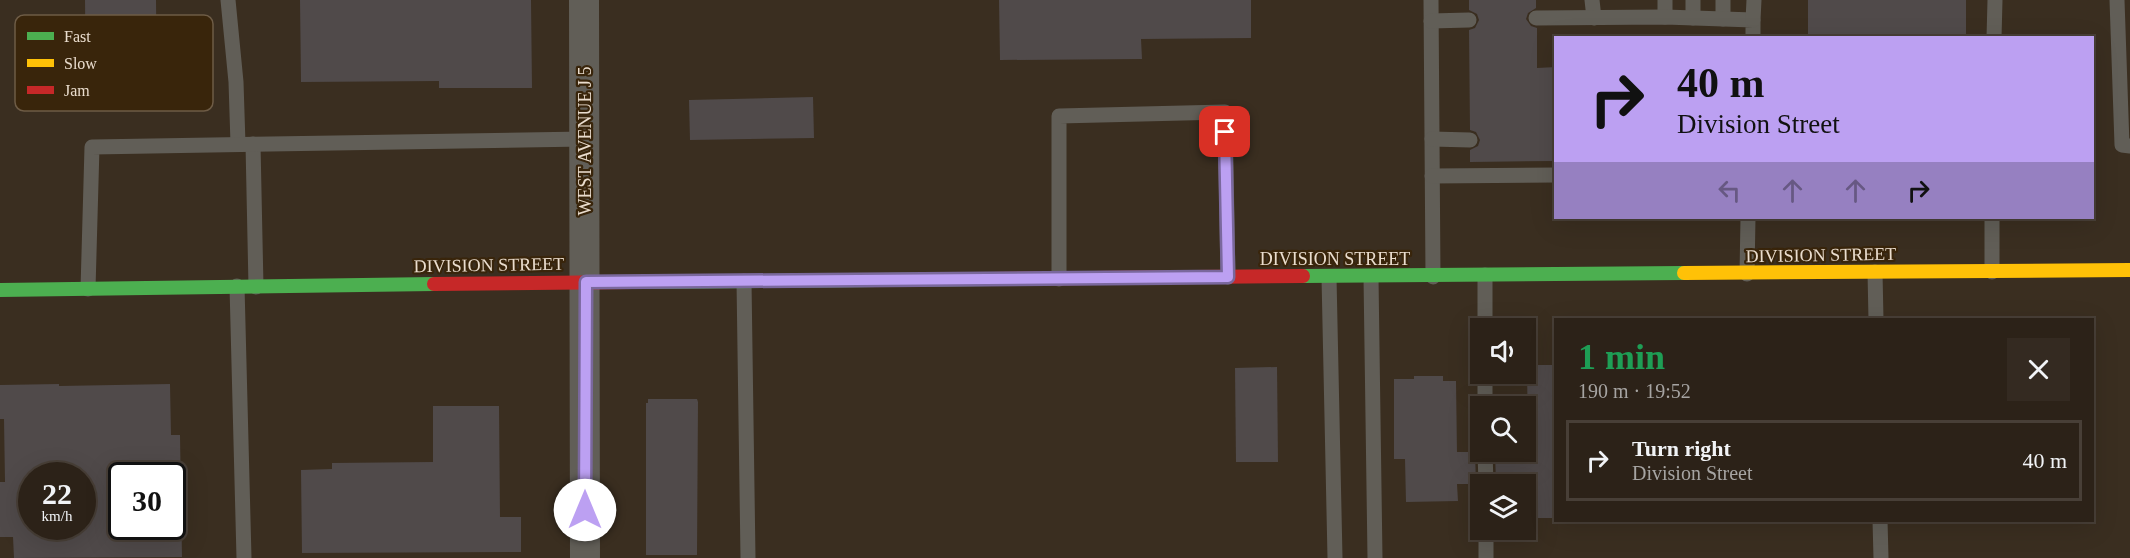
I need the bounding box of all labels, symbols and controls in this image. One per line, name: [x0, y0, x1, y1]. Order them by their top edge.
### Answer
legend: [15, 15, 213, 111]
text: Fast: [64, 28, 91, 45]
text: Slow: [64, 55, 97, 72]
icon: right: [1578, 60, 1656, 138]
text: 40 m: [1677, 60, 1765, 106]
street label: WEST AVENUE J 5: [575, 67, 595, 215]
text: Jam: [64, 82, 90, 99]
pin: [1199, 106, 1250, 157]
text: Division Street: [1677, 109, 1840, 139]
icon: arrive: [1208, 115, 1241, 148]
icon: left: [1713, 174, 1746, 207]
icon: ahead: [1776, 174, 1809, 207]
icon: ahead: [1839, 174, 1872, 207]
icon: right: [1902, 174, 1935, 207]
street label: DIVISION STREET: [1746, 244, 1896, 266]
street label: DIVISION STREET: [1260, 249, 1410, 269]
street label: DIVISION STREET: [414, 254, 564, 276]
map controls: [1470, 318, 1536, 540]
button: sound: [1470, 318, 1536, 384]
text: 1 min: [1578, 337, 1665, 377]
button: close: [2007, 338, 2070, 401]
text: 190 m · 19:52: [1578, 380, 1691, 402]
button: search: [1470, 396, 1536, 462]
text: Turn right: [1632, 436, 1731, 461]
icon: right: [1581, 444, 1614, 477]
text: 40 m: [2022, 448, 2067, 473]
speed limit sign: 30: [108, 462, 186, 540]
text: Division Street: [1632, 462, 1753, 484]
button: layers: [1470, 474, 1536, 540]
text: 22: [42, 477, 72, 510]
position arrow: [553, 478, 617, 542]
text: km/h: [42, 508, 72, 524]

